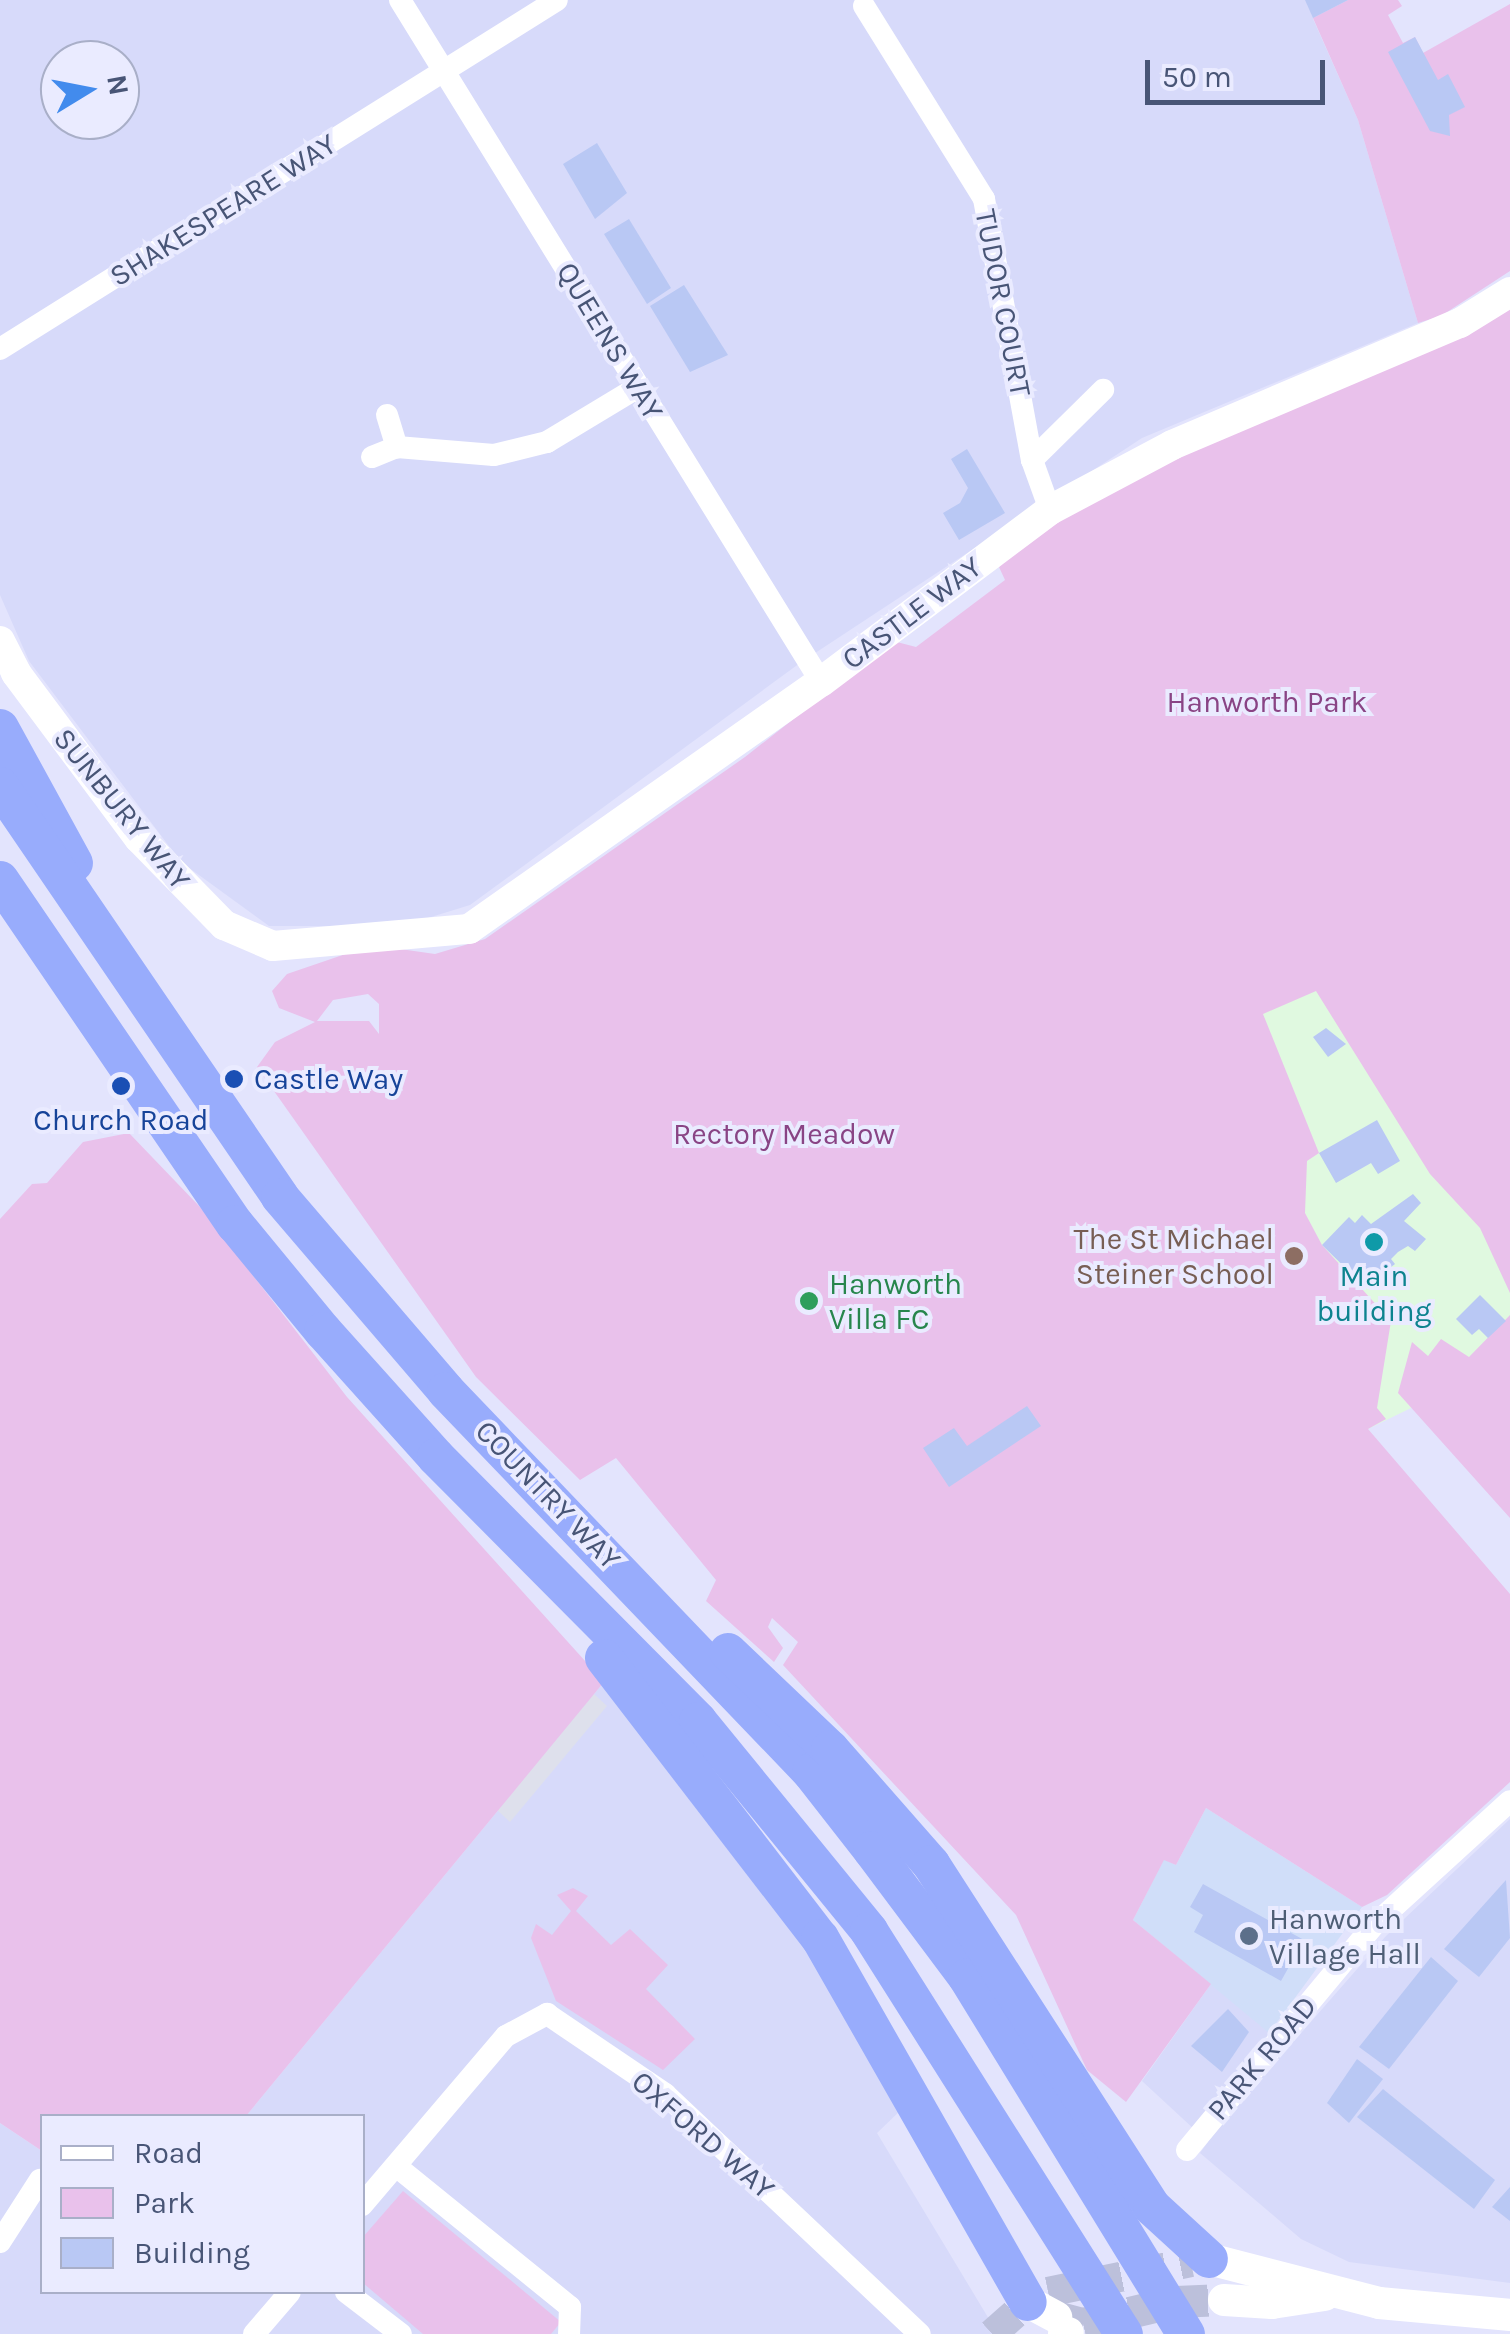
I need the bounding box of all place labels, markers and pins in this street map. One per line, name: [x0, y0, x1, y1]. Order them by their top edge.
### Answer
place label: Castle Way: [254, 1061, 403, 1097]
marker: Castle Way: [223, 1068, 245, 1090]
marker: Church Road: [110, 1075, 132, 1097]
place label: Church Road: [33, 1102, 209, 1138]
place label: The St Michael Steiner School: [1074, 1221, 1274, 1292]
marker: Main building: [1363, 1231, 1385, 1253]
marker: The St Michael Steiner School: [1283, 1245, 1305, 1267]
place label: Main building: [1316, 1258, 1432, 1328]
place label: Hanworth Villa FC: [829, 1266, 962, 1336]
marker: Hanworth Villa FC: [798, 1290, 820, 1312]
place label: Hanworth Village Hall: [1269, 1901, 1421, 1972]
marker: Hanworth Village Hall: [1238, 1925, 1260, 1947]

